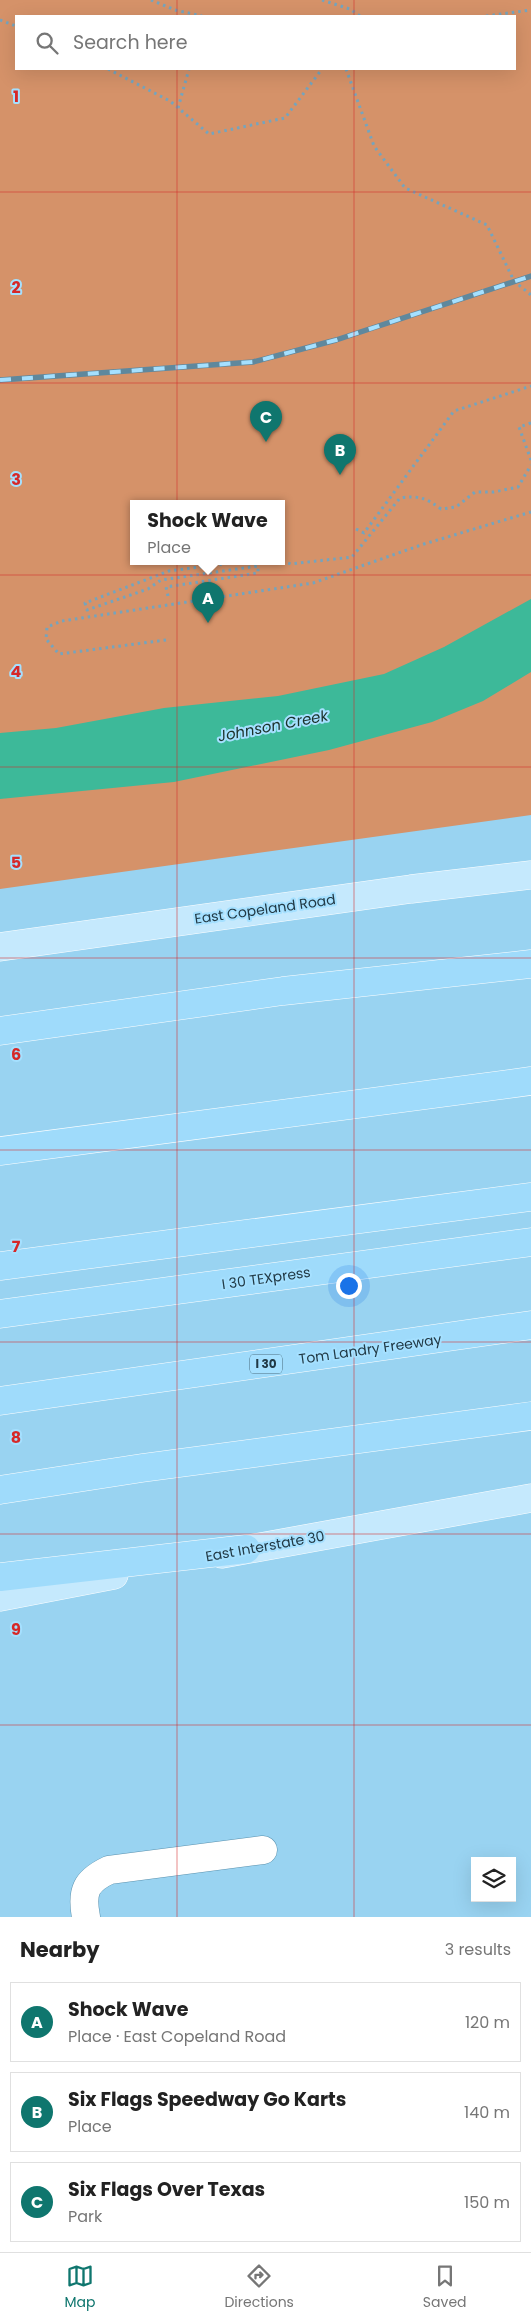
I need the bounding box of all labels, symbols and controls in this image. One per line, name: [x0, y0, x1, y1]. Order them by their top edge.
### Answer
search box: [15, 15, 516, 70]
icon: search: [33, 29, 61, 57]
text: Search here: [73, 29, 187, 56]
text: 1: [13, 85, 19, 108]
text: 2: [11, 276, 21, 299]
pin: C: [250, 401, 282, 442]
pin: B: [324, 434, 356, 475]
text: 3: [11, 468, 21, 491]
popup: [130, 500, 285, 565]
text: Shock Wave: [147, 507, 268, 534]
text: Place: [147, 536, 191, 559]
pin: A: [192, 582, 224, 623]
text: 4: [11, 660, 22, 683]
water label: Johnson Creek: [216, 704, 331, 746]
text: 5: [11, 851, 21, 874]
street label: East Copeland Road: [193, 889, 337, 929]
text: 6: [11, 1043, 21, 1066]
text: 7: [12, 1235, 21, 1258]
street label: I 30 TEXpress: [220, 1262, 312, 1294]
your location: [336, 1273, 362, 1299]
street label: Tom Landry Freeway: [297, 1329, 443, 1369]
road number: I 30: [250, 1355, 282, 1374]
text: 8: [11, 1426, 21, 1449]
street label: East Interstate 30: [204, 1526, 326, 1566]
text: 9: [11, 1618, 21, 1641]
map controls: [471, 1857, 516, 1902]
button: layers: [471, 1857, 516, 1902]
text: Nearby: [20, 1935, 100, 1964]
text: 3 results: [445, 1938, 511, 1961]
text: Shock Wave: [68, 1996, 188, 2023]
text: A: [31, 2011, 43, 2034]
text: 120 m: [465, 2011, 510, 2034]
text: Place · East Copeland Road: [68, 2025, 286, 2048]
text: Six Flags Speedway Go Karts: [68, 2086, 346, 2113]
text: B: [32, 2101, 42, 2124]
text: 140 m: [464, 2101, 510, 2124]
text: Place: [68, 2115, 112, 2138]
text: Six Flags Over Texas: [68, 2176, 265, 2203]
text: C: [31, 2191, 43, 2214]
text: 150 m: [464, 2191, 510, 2214]
text: Park: [68, 2205, 102, 2228]
tab: Map: [64, 2262, 95, 2313]
tab: Directions: [224, 2262, 294, 2313]
tab: Saved: [423, 2262, 467, 2313]

